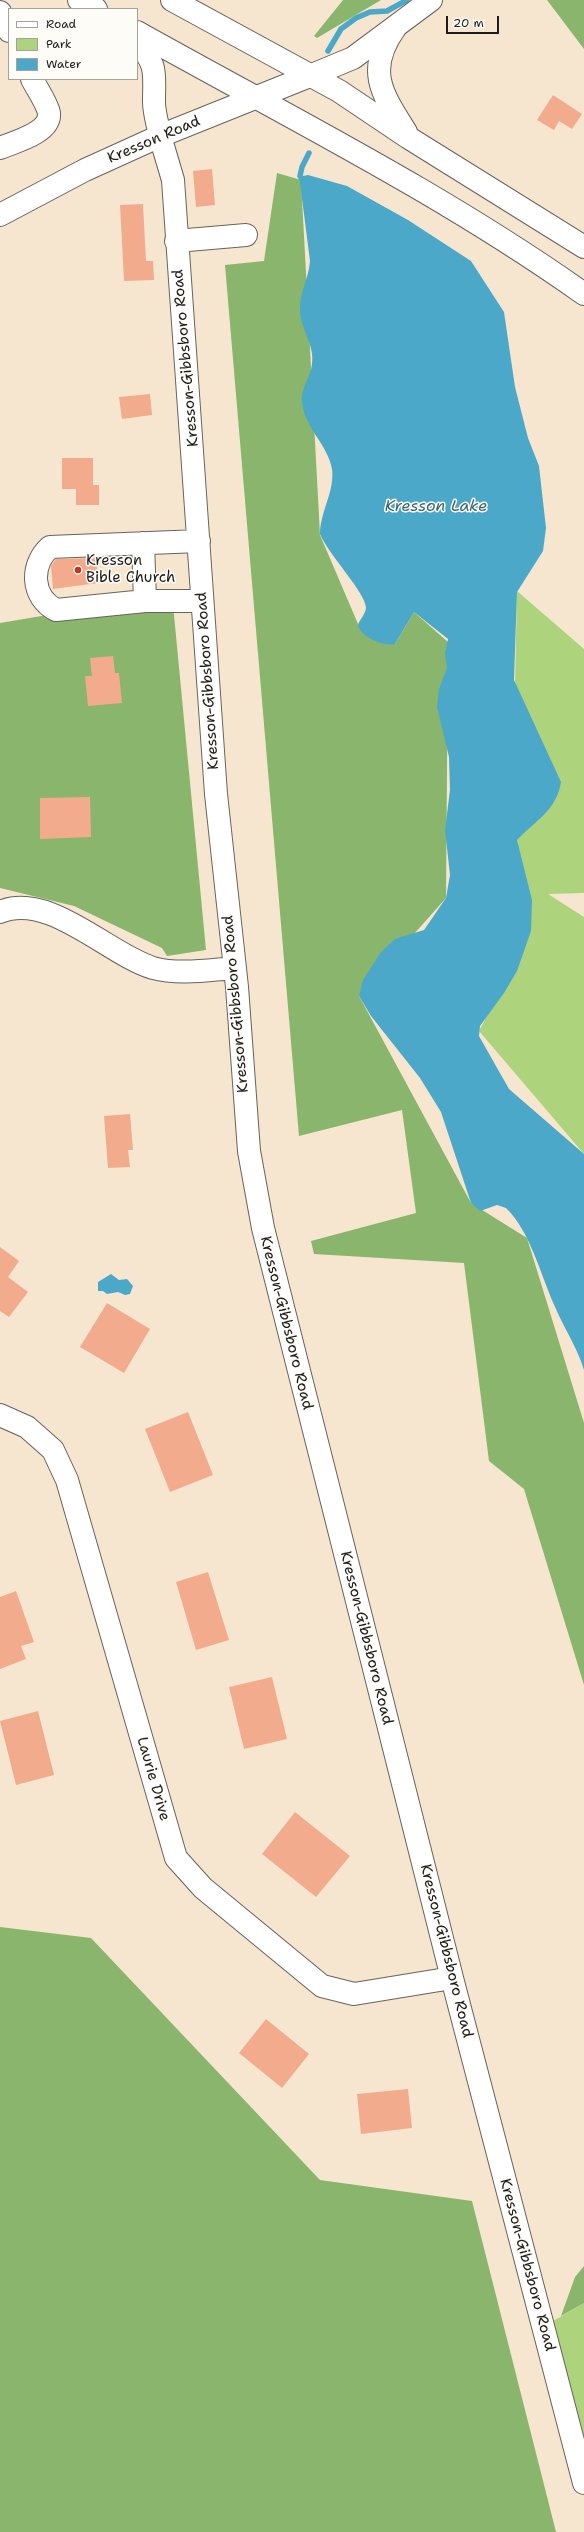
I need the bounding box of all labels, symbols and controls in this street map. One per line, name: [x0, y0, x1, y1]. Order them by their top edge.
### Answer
legend: [8, 8, 138, 80]
scale bar: [448, 8, 501, 34]
text: 20 m: [453, 15, 484, 31]
text: Road: [46, 16, 76, 32]
text: Park: [46, 36, 72, 52]
text: Water: [46, 56, 81, 72]
street label: Kresson Road: [105, 112, 203, 168]
street label: Kresson-Gibbsboro Road: [169, 268, 203, 448]
water label: Kresson Lake: [385, 497, 487, 517]
place label: Kresson Bible Church: [86, 552, 175, 587]
marker: Kresson Bible Church: [73, 565, 83, 575]
street label: Kresson-Gibbsboro Road: [193, 592, 223, 770]
street label: Kresson-Gibbsboro Road: [219, 914, 253, 1094]
street label: Kresson-Gibbsboro Road: [256, 1234, 316, 1412]
street label: Kresson-Gibbsboro Road: [336, 1549, 396, 1727]
street label: Laurie Drive: [132, 1735, 174, 1823]
street label: Kresson-Gibbsboro Road: [416, 1862, 476, 2040]
street label: Kresson-Gibbsboro Road: [495, 2177, 559, 2353]

